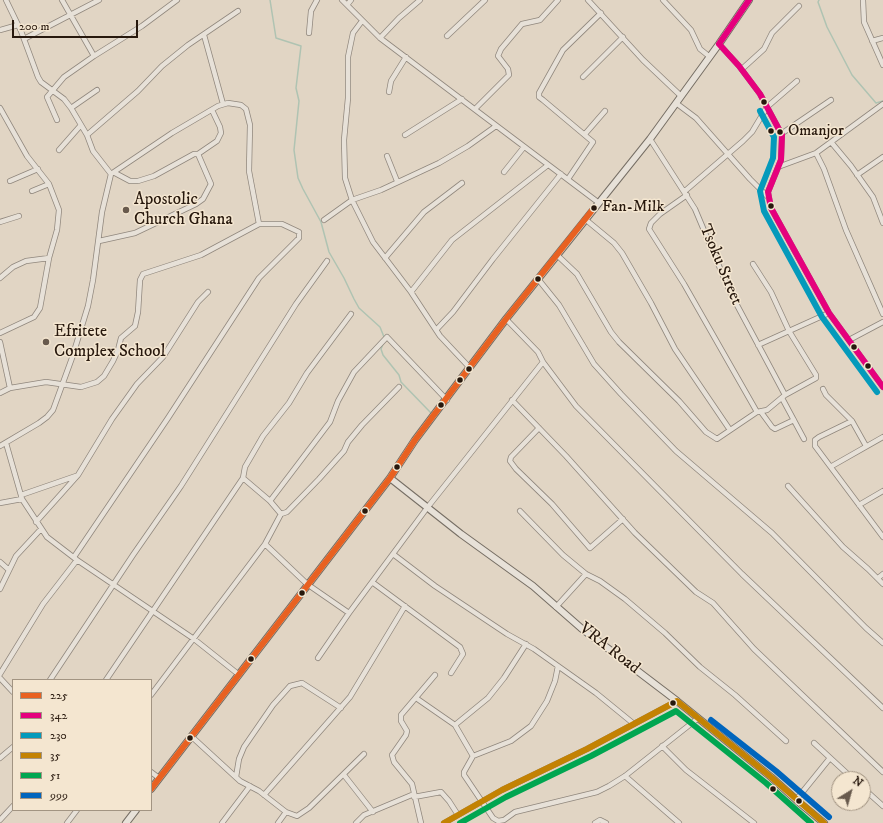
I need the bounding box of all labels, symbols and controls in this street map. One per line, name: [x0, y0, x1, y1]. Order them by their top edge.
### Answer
scale bar: [14, 12, 140, 38]
text: 200 m: [19, 19, 49, 34]
unlabelled marker: [759, 97, 769, 107]
place label: Omanjor: [788, 122, 844, 142]
unlabelled marker: [766, 126, 776, 136]
marker: Omanjor: [775, 127, 785, 137]
place label: Apostolic Church Ghana: [134, 190, 233, 230]
place label: Fan-Milk: [602, 198, 664, 218]
unlabelled marker: [766, 201, 776, 211]
marker: Fan-Milk: [589, 203, 599, 213]
marker: Apostolic Church Ghana: [121, 205, 131, 215]
street label: Tsoku Street: [694, 222, 746, 308]
unlabelled marker: [533, 274, 543, 284]
place label: Efritete Complex School: [54, 322, 166, 362]
marker: Efritete Complex School: [41, 337, 51, 347]
unlabelled marker: [849, 342, 859, 352]
unlabelled marker: [863, 361, 873, 371]
unlabelled marker: [464, 364, 474, 374]
unlabelled marker: [455, 375, 465, 385]
unlabelled marker: [436, 400, 446, 410]
unlabelled marker: [392, 462, 402, 472]
unlabelled marker: [360, 506, 370, 516]
unlabelled marker: [297, 588, 307, 598]
street label: VRA Road: [574, 619, 644, 679]
unlabelled marker: [246, 654, 256, 664]
legend: [12, 679, 152, 811]
text: 225: [50, 688, 68, 703]
unlabelled marker: [668, 698, 678, 708]
text: 342: [50, 708, 67, 723]
text: 230: [50, 728, 67, 743]
unlabelled marker: [185, 733, 195, 743]
text: 35: [50, 748, 60, 763]
text: 51: [50, 768, 60, 783]
north arrow: [831, 771, 871, 811]
text: N: [850, 774, 865, 791]
unlabelled marker: [768, 784, 778, 794]
text: 999: [50, 788, 68, 803]
unlabelled marker: [794, 796, 804, 806]

